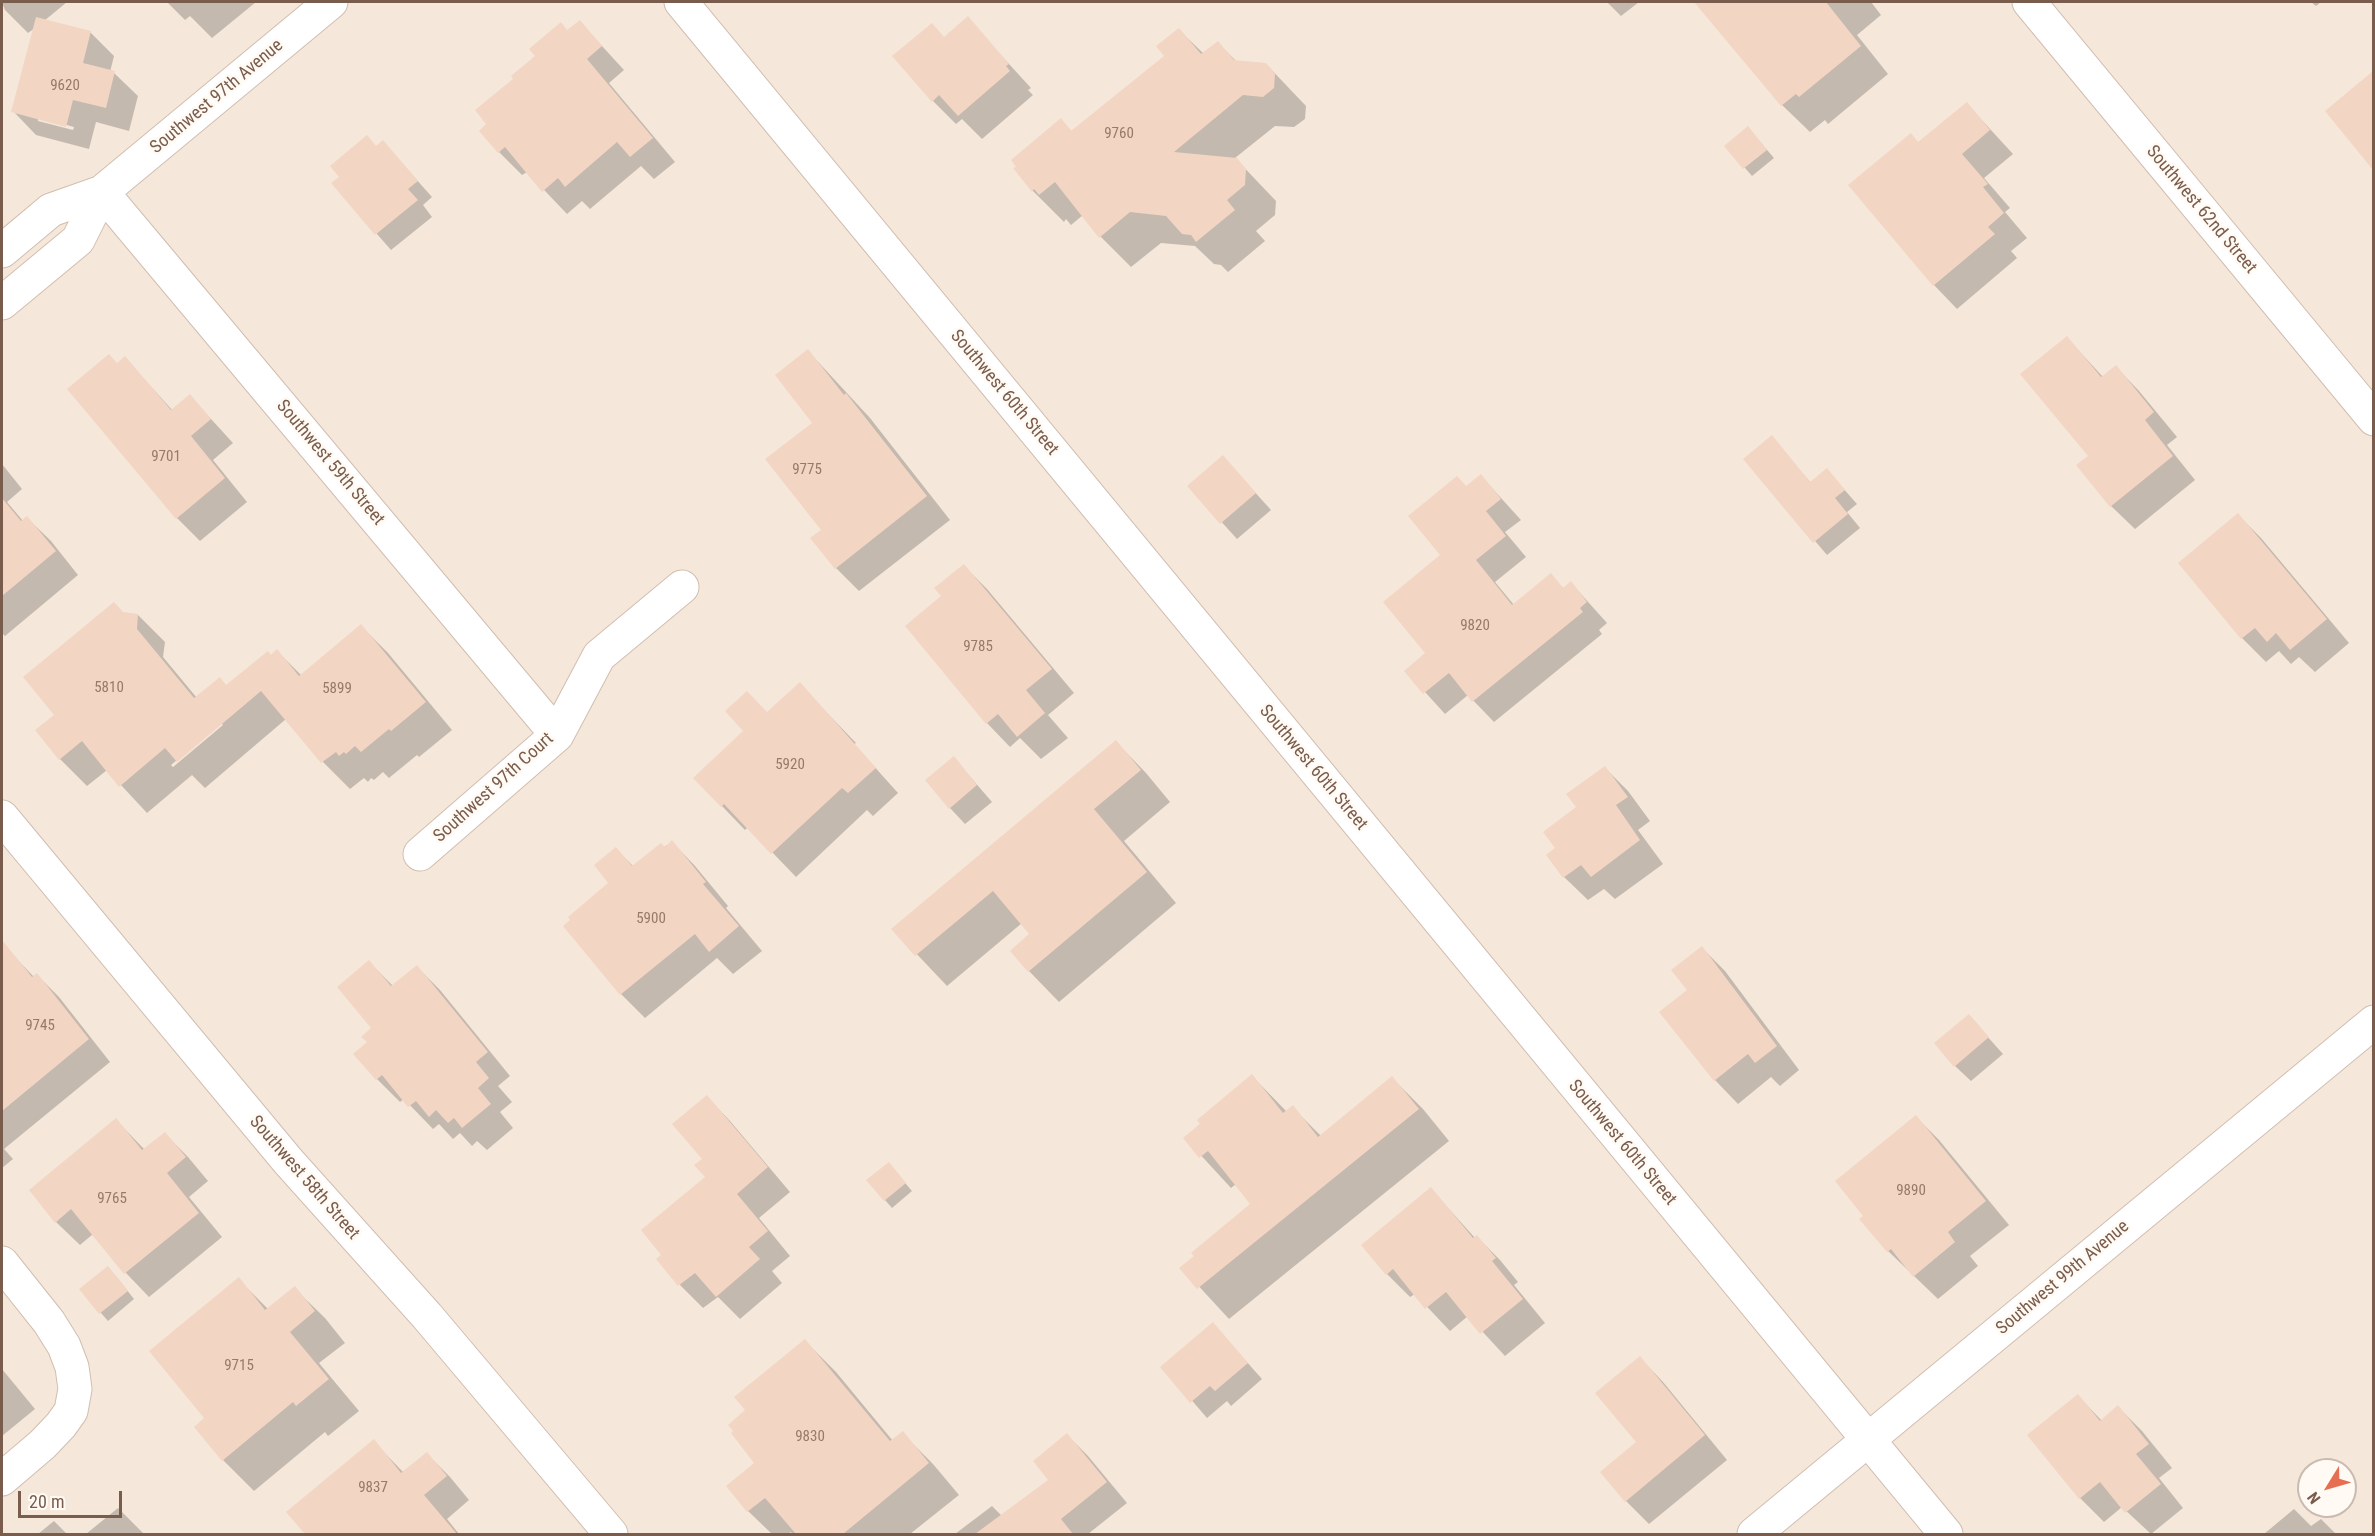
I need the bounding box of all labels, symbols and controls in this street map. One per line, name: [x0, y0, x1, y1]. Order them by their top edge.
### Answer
street label: Southwest 97th Avenue: [146, 35, 288, 159]
house number: 9620: [50, 77, 80, 95]
house number: 9760: [1104, 125, 1134, 143]
street label: Southwest 62nd Street: [2141, 142, 2261, 278]
street label: Southwest 60th Street: [945, 326, 1063, 460]
street label: Southwest 59th Street: [271, 396, 389, 530]
house number: 9701: [151, 448, 181, 466]
house number: 9775: [792, 461, 822, 479]
house number: 9820: [1460, 617, 1490, 635]
house number: 9785: [963, 638, 993, 656]
house number: 5810: [94, 679, 124, 697]
house number: 5899: [322, 680, 352, 698]
street label: Southwest 60th Street: [1254, 701, 1372, 835]
street label: Southwest 97th Court: [430, 728, 558, 848]
house number: 5920: [775, 756, 805, 774]
house number: 5900: [636, 910, 666, 928]
house number: 9745: [25, 1017, 55, 1035]
street label: Southwest 60th Street: [1563, 1076, 1681, 1210]
street label: Southwest 58th Street: [244, 1112, 364, 1244]
house number: 9890: [1896, 1182, 1926, 1200]
house number: 9765: [97, 1190, 127, 1208]
street label: Southwest 99th Avenue: [1992, 1216, 2134, 1340]
house number: 9715: [224, 1357, 254, 1375]
house number: 9830: [795, 1428, 825, 1446]
north arrow: [2297, 1458, 2357, 1518]
scale bar: [21, 1479, 124, 1517]
house number: 9837: [358, 1479, 388, 1497]
text: N: [2303, 1488, 2324, 1508]
text: 20 m: [29, 1491, 64, 1512]

